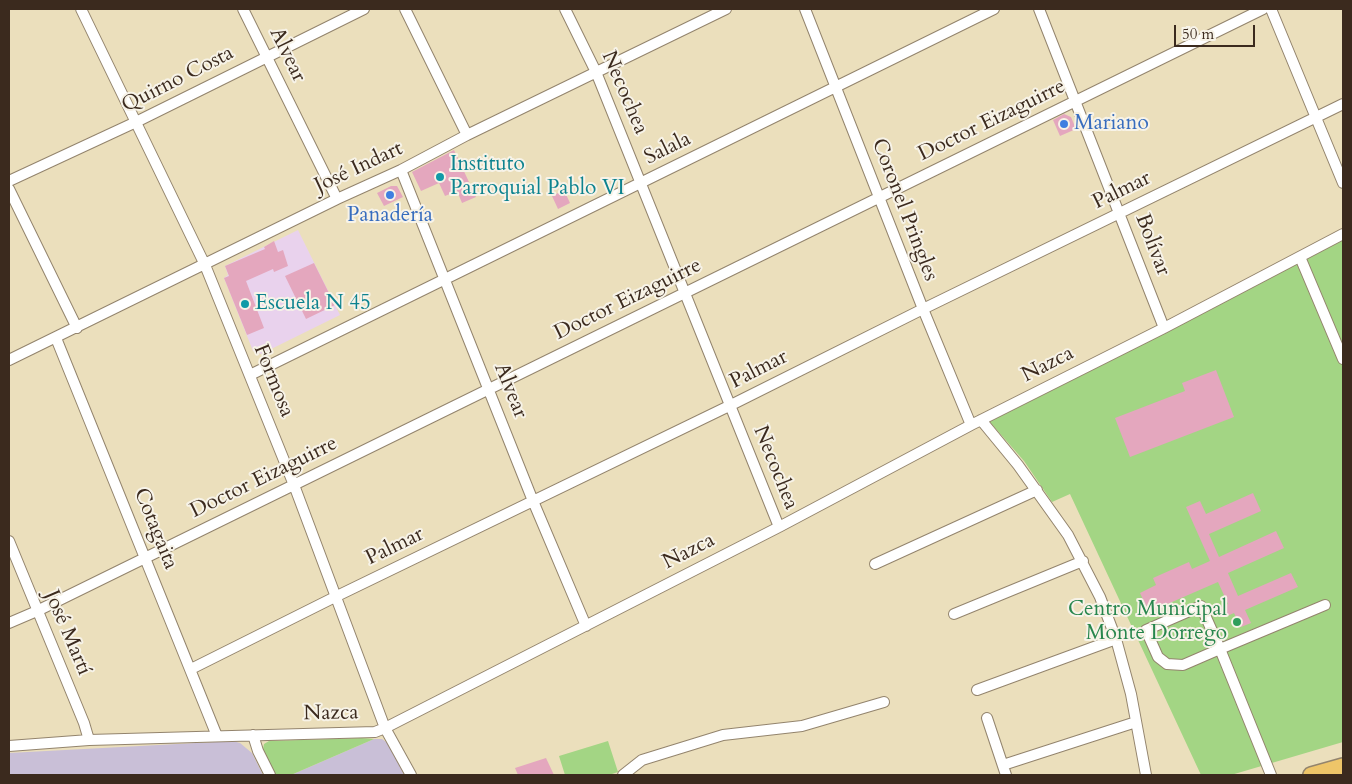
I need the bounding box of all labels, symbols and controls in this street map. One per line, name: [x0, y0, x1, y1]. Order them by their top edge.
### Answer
scale bar: [1177, 15, 1258, 47]
street label: Alvear: [263, 24, 311, 86]
text: 50 m: [1182, 24, 1214, 44]
street label: Quirno Costa: [118, 41, 238, 119]
street label: Necochea: [595, 48, 653, 138]
street label: Doctor Eizaguirre: [914, 74, 1070, 168]
place label: Mariano: [1074, 111, 1149, 137]
marker: Mariano: [1058, 118, 1070, 130]
street label: Salala: [641, 127, 695, 171]
street label: Coronel Pringles: [865, 135, 943, 285]
street label: José Indart: [311, 137, 407, 199]
place label: Instituto Parroquial Pablo VI: [450, 152, 625, 202]
street label: Palmar: [1089, 166, 1155, 216]
marker: Instituto Parroquial Pablo VI: [434, 171, 446, 183]
marker: Panadería: [384, 189, 396, 201]
place label: Panadería: [347, 203, 433, 229]
street label: Bolívar: [1129, 211, 1175, 279]
street label: Doctor Eizaguirre: [550, 253, 706, 347]
place label: Escuela N 45: [255, 291, 371, 317]
marker: Escuela N 45: [239, 298, 251, 310]
street label: Formosa: [247, 341, 299, 421]
street label: Nazca: [1018, 341, 1078, 389]
street label: Palmar: [726, 345, 792, 395]
street label: Alvear: [488, 360, 532, 422]
street label: Necochea: [747, 422, 803, 514]
street label: Doctor Eizaguirre: [186, 431, 342, 525]
street label: Cotagaita: [127, 485, 183, 573]
street label: Palmar: [362, 522, 428, 572]
street label: Nazca: [659, 528, 719, 576]
street label: José Martí: [38, 587, 96, 679]
place label: Centro Municipal Monte Dorrego: [1068, 597, 1227, 647]
marker: Centro Municipal Monte Dorrego: [1231, 616, 1243, 628]
street label: Nazca: [303, 701, 359, 727]

